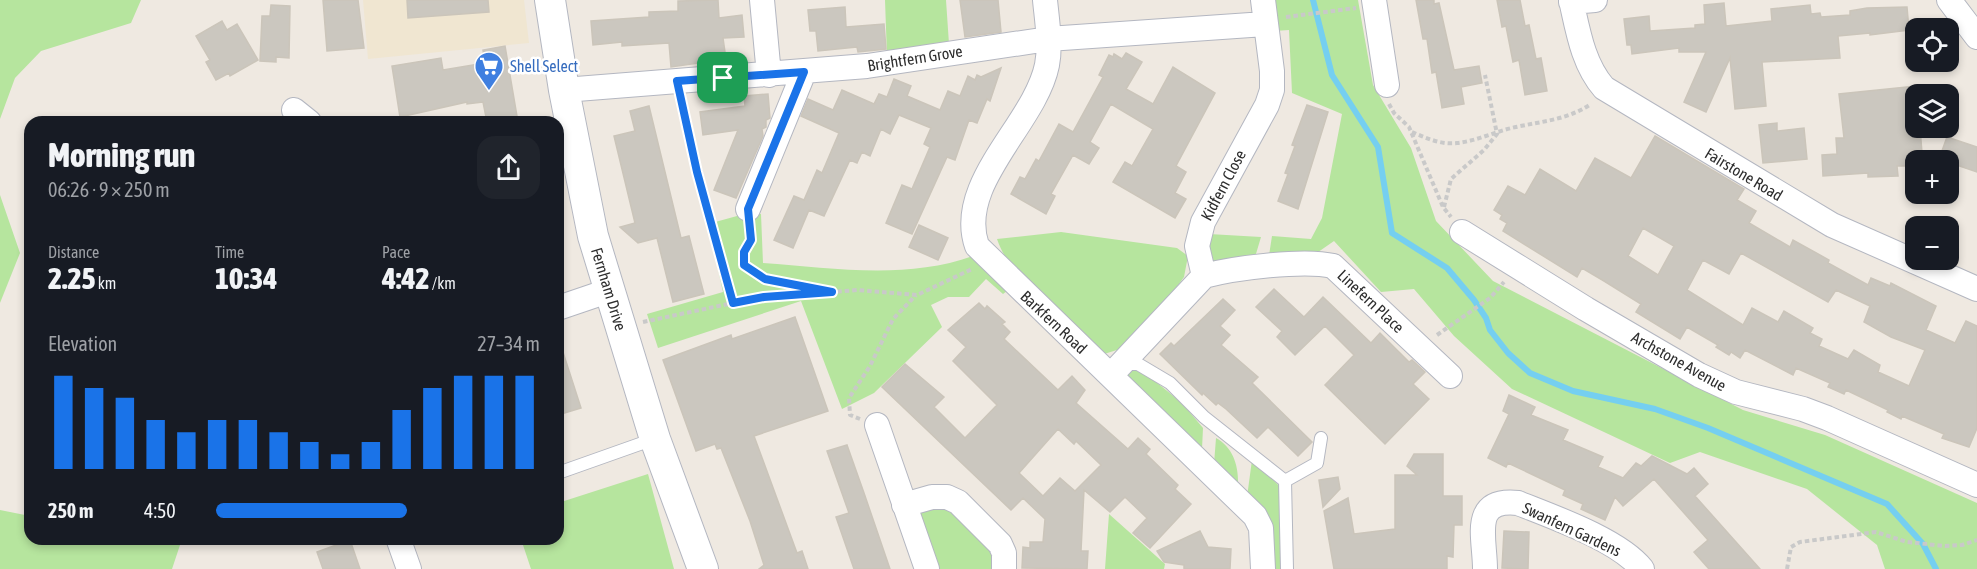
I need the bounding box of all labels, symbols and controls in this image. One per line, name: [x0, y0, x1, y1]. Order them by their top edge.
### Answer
map controls: [1905, 18, 1959, 270]
button: locate: [1905, 18, 1959, 72]
street label: Brightfern Grove: [866, 42, 964, 75]
supermarket icon: Shell Select: [473, 50, 505, 92]
pin: [697, 52, 748, 103]
place label: Shell Select: [510, 57, 579, 75]
icon: arrive: [706, 61, 739, 94]
button: layers: [1905, 84, 1959, 138]
text: Morning run: [48, 136, 195, 174]
button: share: [477, 136, 540, 199]
street label: Fairstone Road: [1702, 144, 1786, 204]
street label: Kidfern Close: [1197, 147, 1249, 223]
button: +: [1905, 150, 1959, 204]
text: 06:26 · 9 × 250 m: [48, 178, 170, 201]
button: −: [1905, 216, 1959, 270]
text: Distance: [48, 243, 99, 261]
text: Time: [215, 243, 244, 261]
text: Pace: [382, 243, 410, 261]
street label: Fernham Drive: [588, 245, 630, 333]
text: 2.25: [48, 261, 96, 295]
text: 10:34: [215, 261, 277, 295]
text: 4:42: [382, 261, 430, 295]
street label: Linefern Place: [1334, 266, 1408, 336]
text: km: [96, 274, 116, 292]
text: /km: [430, 274, 456, 292]
street label: Barkfern Road: [1017, 287, 1091, 357]
street label: Archstone Avenue: [1629, 328, 1729, 394]
text: Elevation: [48, 332, 117, 355]
text: 27–34 m: [477, 332, 540, 355]
street label: Swanfern Gardens: [1520, 498, 1624, 560]
text: 250 m: [48, 499, 93, 522]
text: 4:50: [144, 499, 176, 522]

